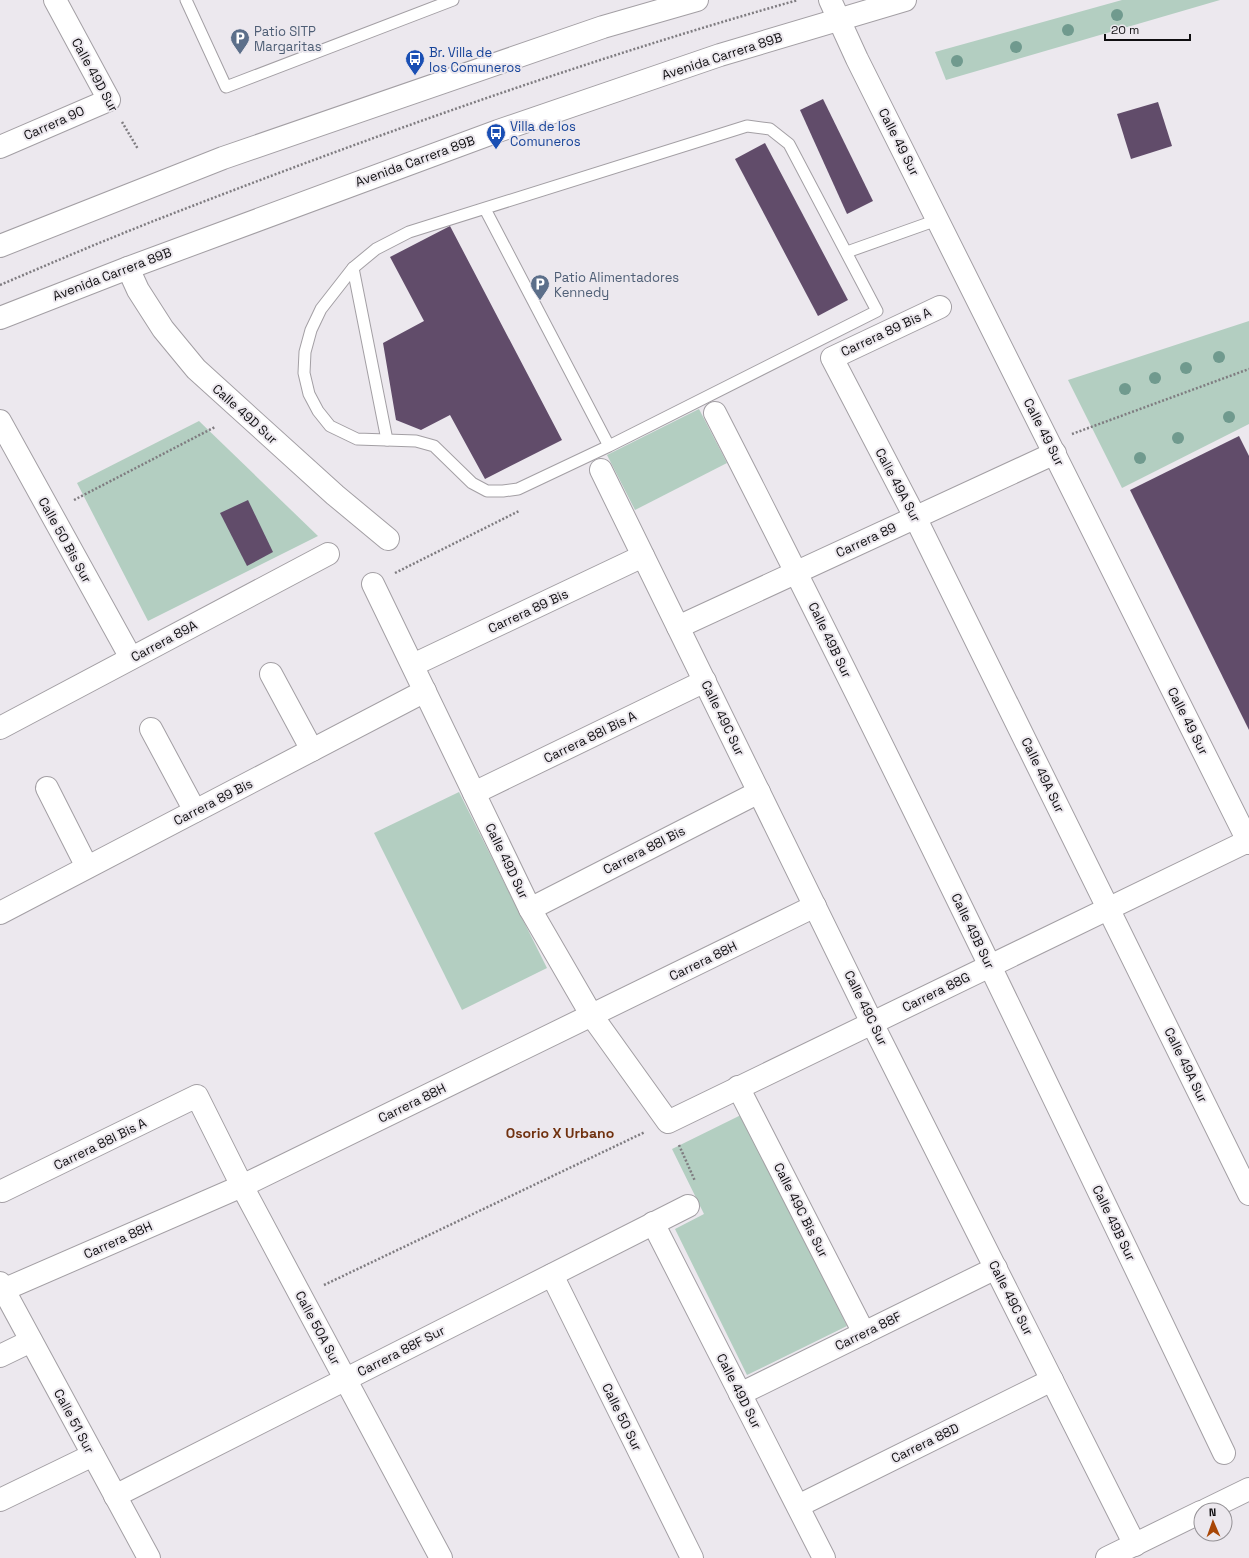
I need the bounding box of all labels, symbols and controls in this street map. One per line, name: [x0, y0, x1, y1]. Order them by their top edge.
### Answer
scale bar: [1105, 16, 1190, 42]
text: 20 m: [1111, 22, 1139, 38]
place label: Patio SITP Margaritas: [254, 23, 322, 55]
parking icon: Patio SITP Margaritas: [229, 27, 251, 55]
street label: Avenida Carrera 89B: [659, 28, 785, 84]
street label: Calle 49D Sur: [68, 35, 122, 115]
place label: Br. Villa de los Comuneros: [429, 44, 521, 76]
bus stop icon: Br. Villa de los Comuneros: [404, 48, 426, 76]
street label: Carrera 90: [21, 102, 87, 144]
street label: Calle 49 Sur: [875, 105, 923, 179]
place label: Villa de los Comuneros: [510, 118, 581, 150]
bus stop icon: Villa de los Comuneros: [485, 122, 507, 150]
street label: Avenida Carrera 89B: [353, 131, 477, 191]
street label: Avenida Carrera 89B: [50, 243, 174, 305]
place label: Patio Alimentadores Kennedy: [554, 269, 679, 301]
parking icon: Patio Alimentadores Kennedy: [529, 273, 551, 301]
street label: Carrera 89 Bis A: [838, 304, 934, 360]
street label: Calle 49D Sur: [209, 380, 281, 448]
street label: Calle 49 Sur: [1020, 395, 1068, 469]
street label: Calle 49A Sur: [871, 445, 925, 525]
street label: Calle 50 Bis Sur: [34, 494, 96, 586]
street label: Carrera 89: [833, 519, 899, 561]
street label: Carrera 89 Bis: [485, 585, 571, 637]
street label: Calle 49B Sur: [804, 599, 856, 681]
street label: Carrera 89A: [128, 616, 200, 666]
street label: Calle 49C Sur: [697, 678, 749, 759]
street label: Calle 49 Sur: [1164, 684, 1212, 758]
street label: Carrera 88I Bis A: [541, 707, 639, 767]
street label: Calle 49A Sur: [1018, 735, 1069, 815]
street label: Carrera 89 Bis: [171, 775, 256, 829]
street label: Calle 49D Sur: [481, 820, 533, 902]
street label: Carrera 88I Bis: [600, 822, 688, 878]
street label: Calle 49B Sur: [947, 890, 999, 972]
street label: Carrera 88H: [666, 937, 740, 985]
street label: Calle 49C Sur: [840, 968, 892, 1049]
street label: Carrera 88G: [899, 968, 973, 1016]
street label: Calle 49A Sur: [1161, 1025, 1212, 1105]
street label: Carrera 88H: [375, 1079, 449, 1127]
street label: Carrera 88I Bis A: [51, 1114, 149, 1174]
district label: Osorio X Urbano: [506, 1124, 614, 1142]
street label: Calle 49C Bis Sur: [770, 1160, 832, 1260]
street label: Calle 49B Sur: [1088, 1182, 1140, 1264]
street label: Carrera 88H: [81, 1217, 155, 1263]
street label: Calle 49C Sur: [985, 1258, 1037, 1338]
street label: Calle 50A Sur: [291, 1288, 345, 1368]
street label: Carrera 88F: [832, 1308, 904, 1354]
street label: Carrera 88F Sur: [354, 1322, 448, 1380]
street label: Calle 49D Sur: [713, 1351, 765, 1432]
street label: Calle 50 Sur: [598, 1380, 646, 1454]
street label: Calle 51 Sur: [50, 1386, 98, 1456]
street label: Carrera 88D: [888, 1419, 962, 1467]
north arrow: [1193, 1502, 1233, 1542]
text: N: [1209, 1505, 1217, 1519]

